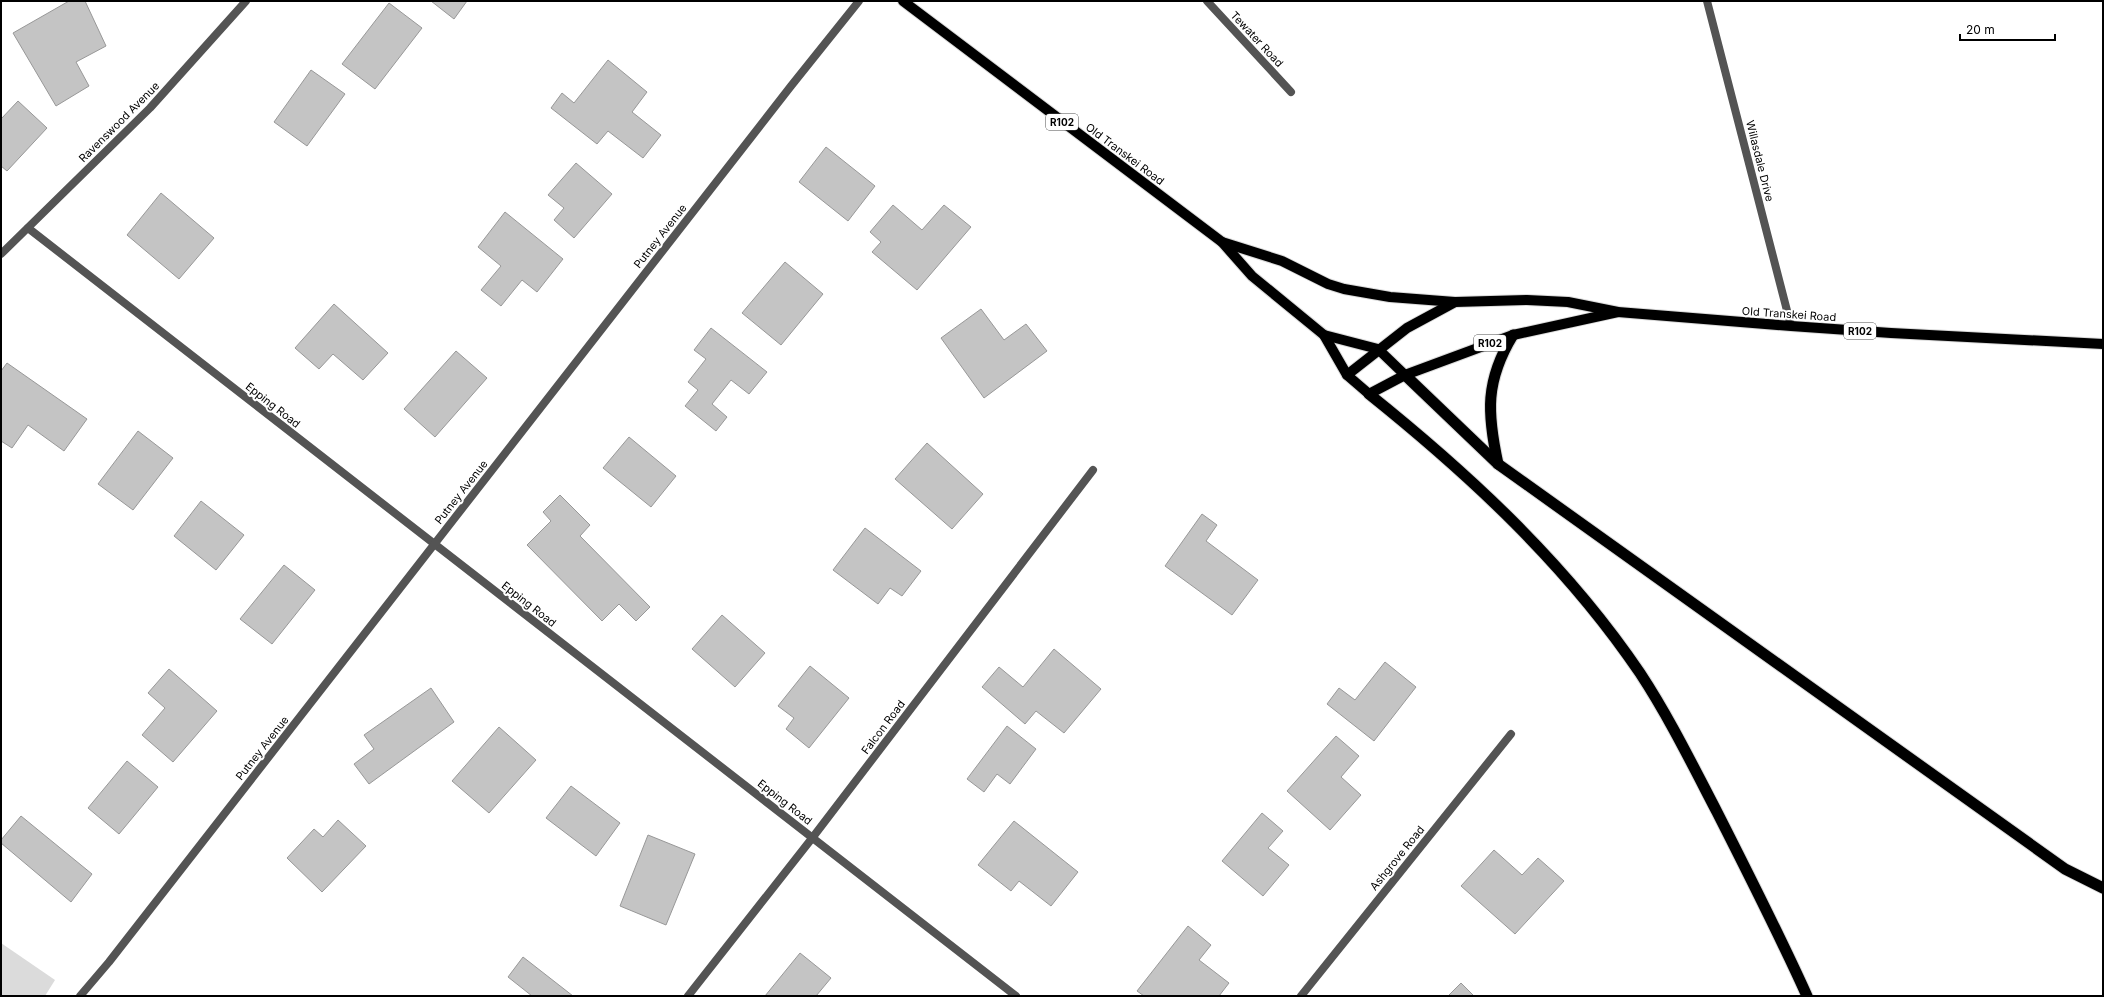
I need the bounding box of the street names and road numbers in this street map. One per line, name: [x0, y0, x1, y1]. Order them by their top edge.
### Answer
street label: Tewater Road: [1228, 8, 1286, 70]
street label: Ravenswood Avenue: [76, 79, 162, 165]
road number: R102: [1046, 114, 1078, 130]
street label: Willasdale Drive: [1743, 119, 1777, 203]
street label: Old Transkei Road: [1083, 120, 1167, 188]
street label: Putney Avenue: [631, 201, 689, 271]
street label: Old Transkei Road: [1741, 304, 1837, 324]
road number: R102: [1844, 323, 1876, 339]
road number: R102: [1474, 335, 1506, 351]
street label: Epping Road: [243, 379, 303, 431]
street label: Putney Avenue: [432, 457, 490, 527]
street label: Epping Road: [499, 578, 559, 630]
street label: Falcon Road: [858, 697, 908, 757]
street label: Putney Avenue: [233, 713, 291, 783]
street label: Epping Road: [755, 776, 815, 828]
street label: Ashgrove Road: [1367, 823, 1427, 893]

